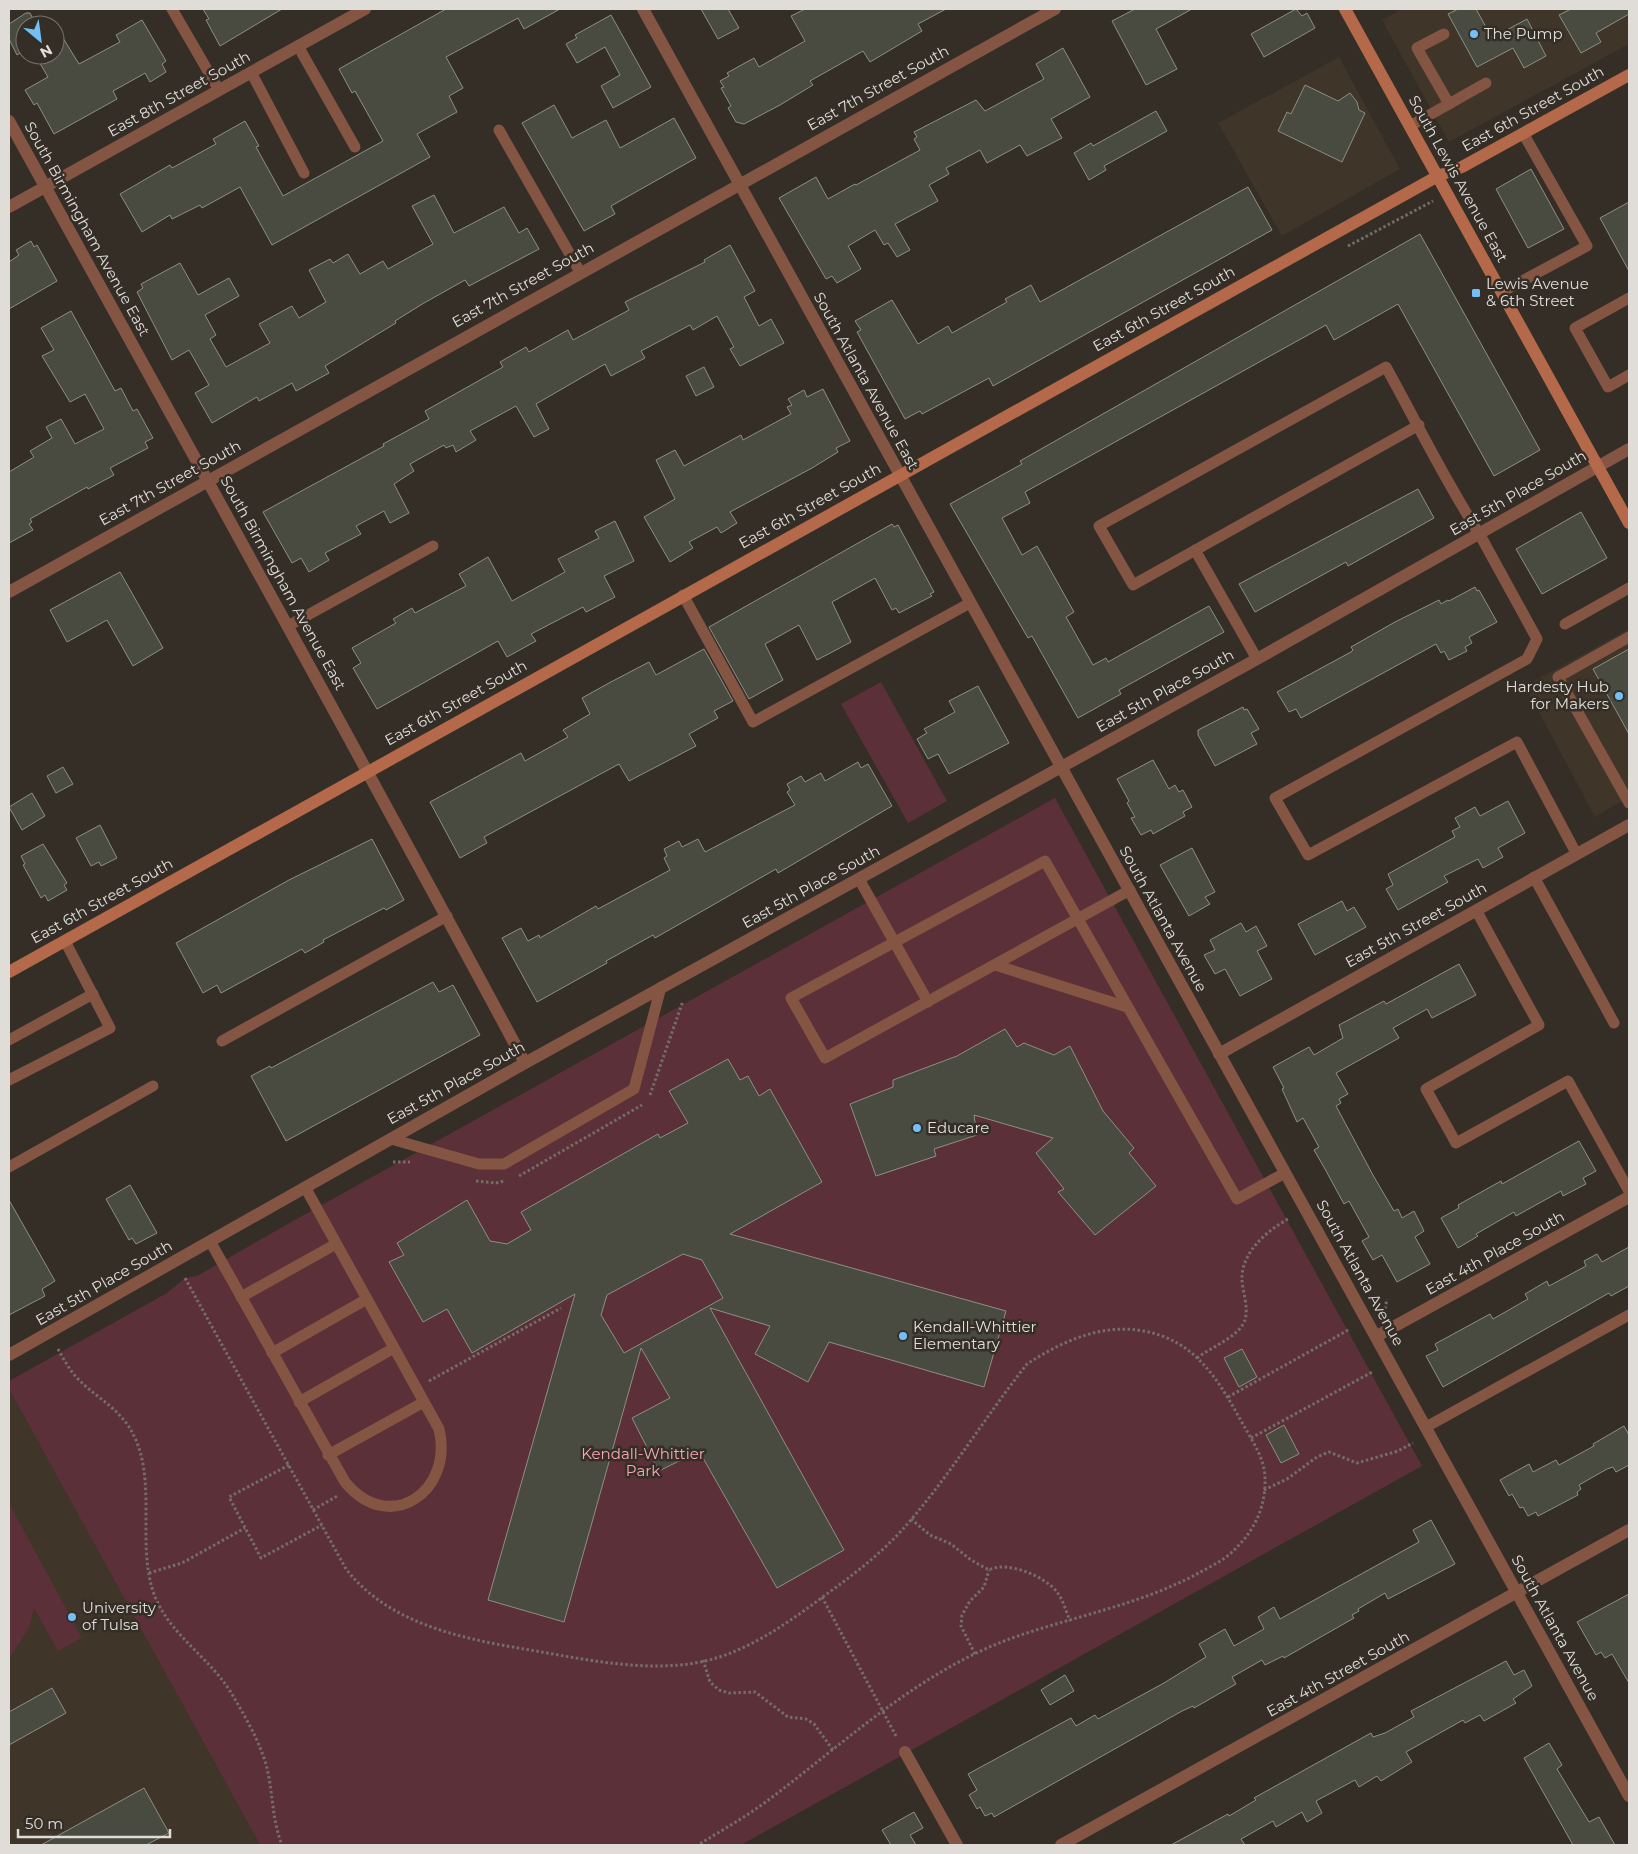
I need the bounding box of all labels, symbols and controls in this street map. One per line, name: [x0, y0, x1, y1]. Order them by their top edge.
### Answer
north arrow: [15, 15, 65, 65]
place label: The Pump: [1484, 24, 1563, 43]
marker: The Pump: [1468, 28, 1480, 40]
text: N: [37, 41, 56, 62]
street label: East 7th Street South: [804, 41, 952, 134]
street label: East 8th Street South: [104, 46, 253, 141]
street label: East 6th Street South: [1458, 62, 1607, 156]
street label: South Lewis Avenue East: [1405, 92, 1512, 265]
street label: South Birmingham Avenue East: [20, 118, 154, 339]
street label: East 7th Street South: [449, 238, 597, 331]
street label: East 6th Street South: [1089, 262, 1238, 356]
place label: Lewis Avenue & 6th Street: [1486, 274, 1589, 310]
marker: Lewis Avenue & 6th Street: [1470, 287, 1482, 299]
street label: South Atlanta Avenue East: [810, 289, 923, 473]
street label: East 7th Street South: [96, 436, 244, 529]
street label: East 5th Place South: [1446, 446, 1589, 539]
street label: East 6th Street South: [735, 459, 884, 553]
street label: South Birmingham Avenue East: [216, 472, 350, 693]
street label: East 5th Place South: [1093, 645, 1237, 736]
street label: East 6th Street South: [381, 656, 530, 750]
place label: Hardesty Hub for Makers: [1506, 677, 1609, 713]
marker: Hardesty Hub for Makers: [1613, 690, 1625, 702]
street label: East 5th Place South: [739, 841, 883, 932]
street label: South Atlanta Avenue: [1115, 842, 1211, 995]
street label: East 6th Street South: [27, 854, 176, 948]
street label: East 5th Street South: [1342, 878, 1490, 971]
street label: East 5th Place South: [384, 1037, 528, 1128]
place label: Educare: [927, 1118, 989, 1137]
marker: Educare: [911, 1122, 923, 1134]
street label: South Atlanta Avenue: [1312, 1196, 1408, 1349]
street label: East 4th Place South: [1422, 1206, 1568, 1299]
street label: East 5th Place South: [32, 1236, 175, 1329]
place label: Kendall-Whittier Elementary: [913, 1317, 1037, 1353]
marker: Kendall-Whittier Elementary: [897, 1330, 909, 1342]
park label: Kendall-Whittier Park: [581, 1444, 705, 1480]
street label: South Atlanta Avenue: [1507, 1551, 1603, 1704]
place label: University of Tulsa: [82, 1598, 157, 1634]
marker: University of Tulsa: [66, 1611, 78, 1623]
street label: East 4th Street South: [1263, 1626, 1413, 1721]
scale bar: [18, 1806, 170, 1838]
text: 50 m: [25, 1814, 63, 1833]

